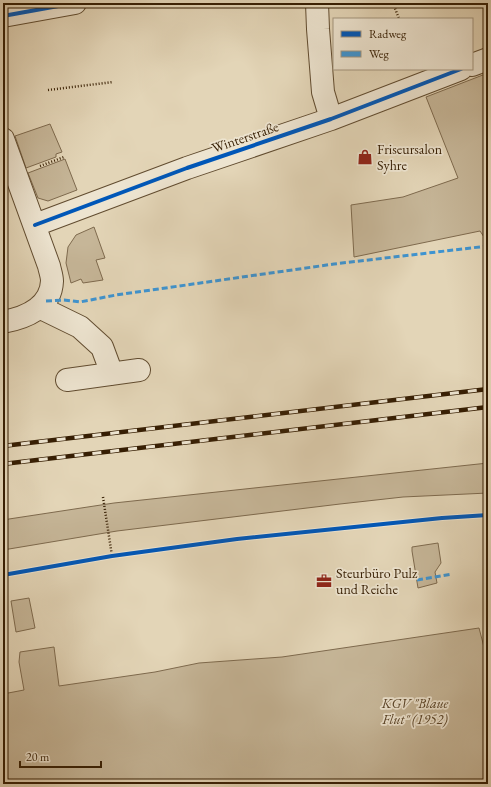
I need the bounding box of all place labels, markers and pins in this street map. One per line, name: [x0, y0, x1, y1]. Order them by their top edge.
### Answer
place label: Friseursalon Syhre: [377, 140, 443, 174]
shop icon: Friseursalon Syhre: [356, 148, 374, 166]
place label: Steurbüro Pulz und Reiche: [336, 564, 418, 598]
office icon: Steurbüro Pulz und Reiche: [315, 572, 333, 590]

